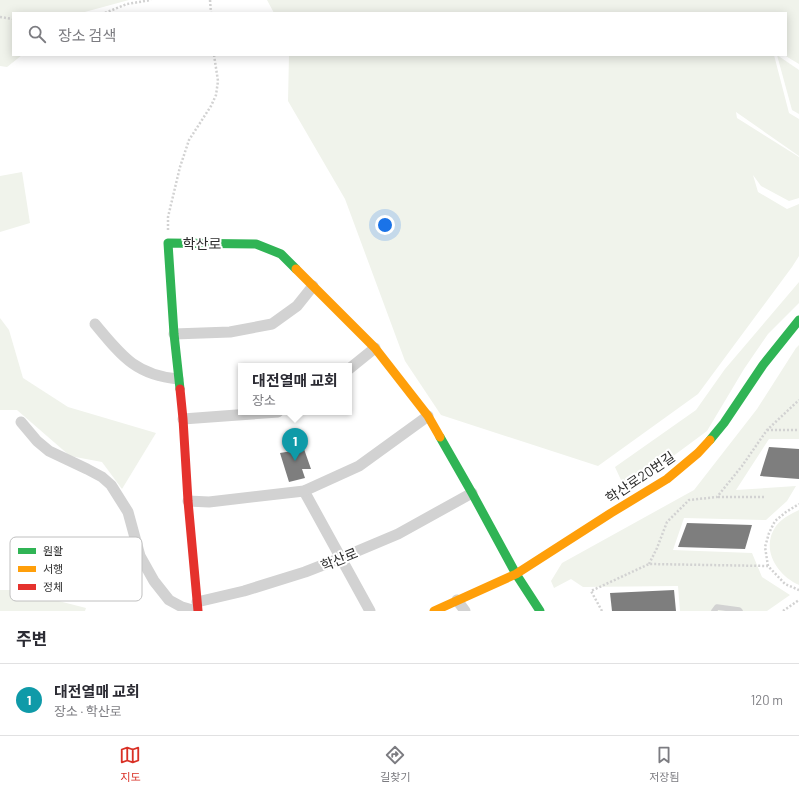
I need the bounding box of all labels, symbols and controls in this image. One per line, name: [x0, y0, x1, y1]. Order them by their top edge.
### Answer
search box: [12, 12, 787, 56]
icon: search: [26, 23, 48, 45]
text: 장소 검색: [58, 26, 116, 44]
your location: [375, 215, 395, 235]
street label: 학산로: [183, 235, 221, 252]
popup: [238, 363, 352, 415]
text: 대전열매 교회: [252, 371, 338, 389]
text: 장소: [252, 392, 276, 408]
pin: 1: [282, 428, 308, 461]
street label: 학산로20번길: [602, 448, 678, 506]
legend: [10, 537, 142, 601]
text: 원활: [43, 544, 63, 557]
street label: 학산로: [318, 544, 360, 574]
text: 서행: [43, 562, 63, 575]
text: 정체: [43, 580, 63, 593]
text: 주변: [16, 628, 47, 648]
text: 대전열매 교회: [54, 682, 140, 700]
text: 1: [27, 692, 31, 708]
text: 120 m: [751, 692, 783, 708]
text: 장소 · 학산로: [54, 703, 122, 719]
tab: 지도: [119, 744, 141, 784]
tab: 길찾기: [380, 744, 411, 784]
tab: 저장됨: [649, 744, 680, 784]

